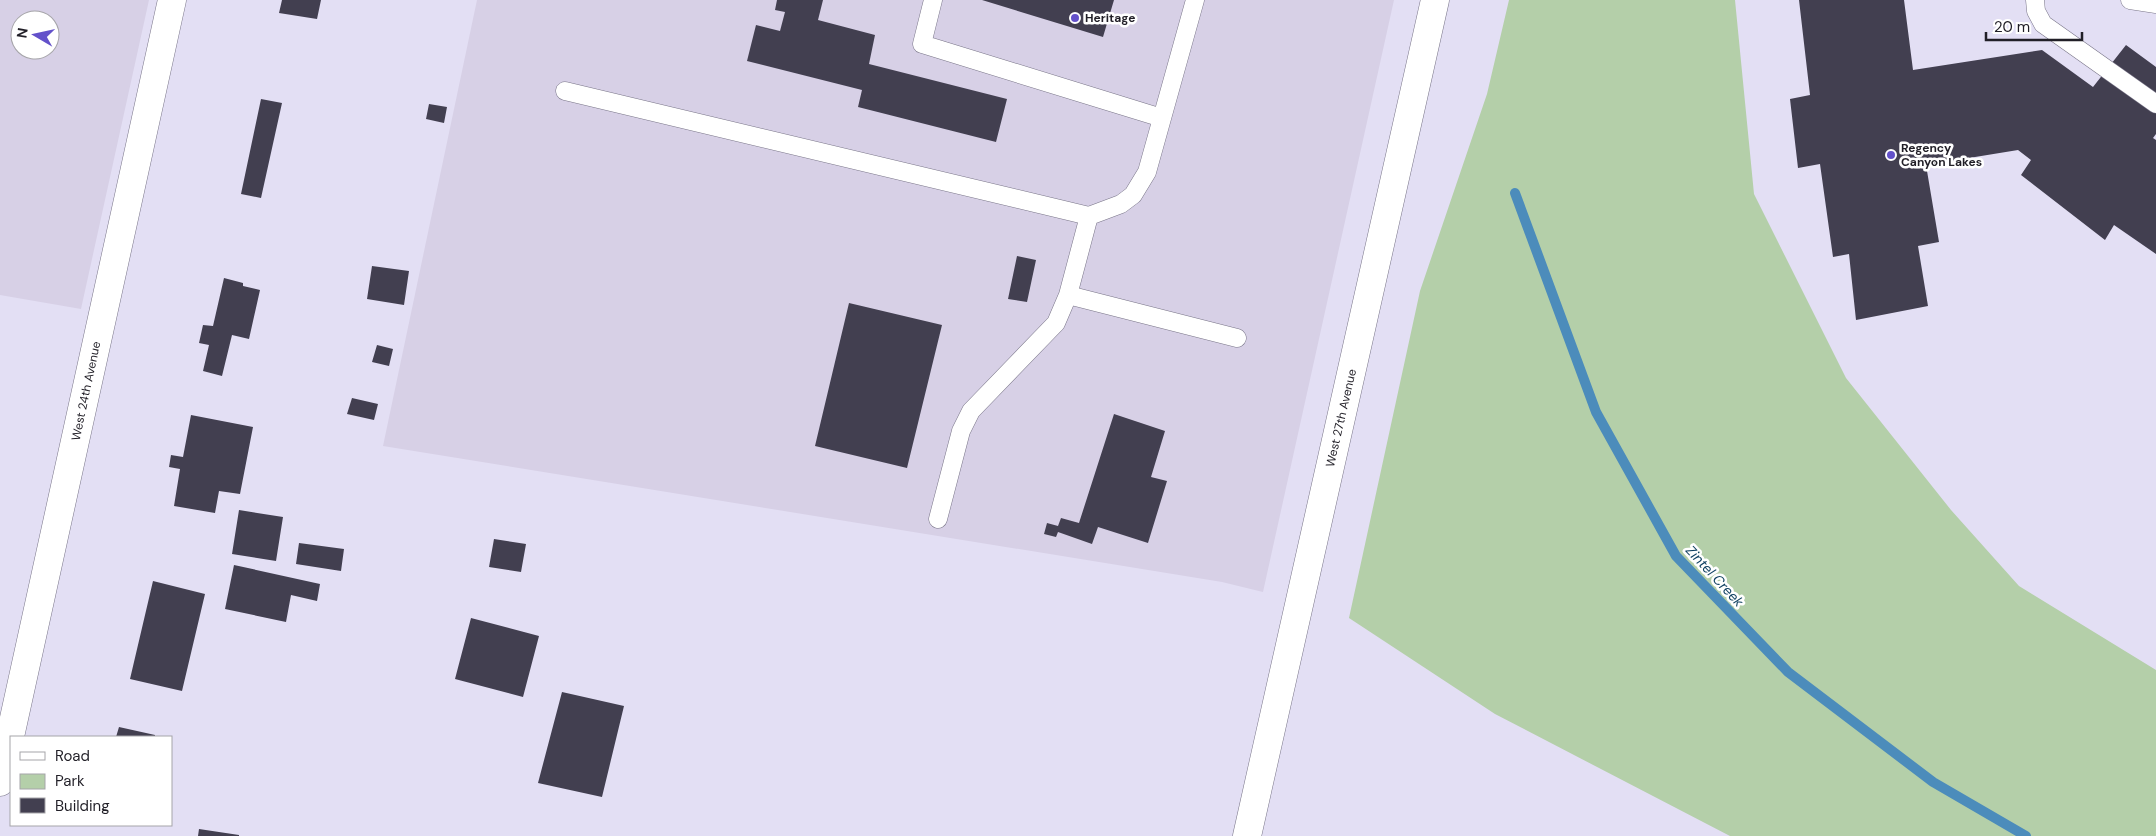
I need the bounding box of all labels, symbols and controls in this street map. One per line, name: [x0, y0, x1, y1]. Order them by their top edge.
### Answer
north arrow: [10, 10, 60, 60]
place label: Heritage: [1085, 10, 1135, 26]
scale bar: [1986, 10, 2082, 42]
marker: Heritage: [1069, 12, 1081, 24]
text: 20 m: [1994, 17, 2030, 37]
text: N: [12, 27, 32, 39]
place label: Regency Canyon Lakes: [1901, 140, 1982, 170]
marker: Regency Canyon Lakes: [1885, 149, 1897, 161]
street label: West 24th Avenue: [68, 340, 104, 442]
street label: West 27th Avenue: [1322, 367, 1360, 469]
water label: Zintel Creek: [1682, 542, 1749, 611]
legend: [10, 736, 172, 826]
text: Road: [55, 746, 90, 766]
text: Park: [55, 771, 85, 791]
text: Building: [55, 796, 110, 816]

